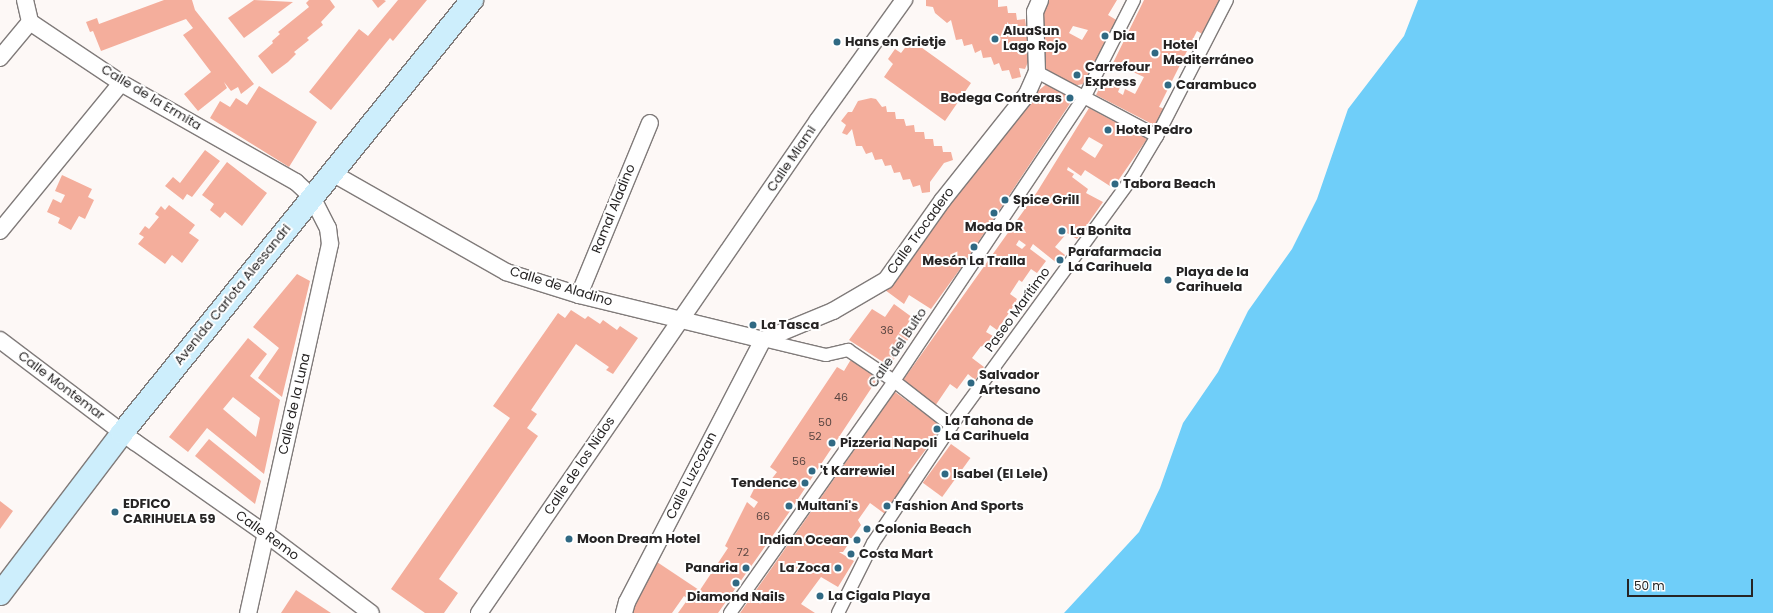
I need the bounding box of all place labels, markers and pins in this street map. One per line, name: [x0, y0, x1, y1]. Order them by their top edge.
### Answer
place label: AluaSun Lago Rojo: [1003, 24, 1067, 55]
place label: Dia: [1113, 28, 1135, 44]
marker: Dia: [1100, 31, 1110, 41]
place label: Hans en Grietje: [845, 34, 946, 50]
marker: AluaSun Lago Rojo: [990, 34, 1000, 44]
marker: Hans en Grietje: [832, 37, 842, 47]
place label: Hotel Mediterráneo: [1163, 38, 1254, 69]
marker: Hotel Mediterráneo: [1150, 48, 1160, 58]
place label: Carrefour Express: [1085, 60, 1150, 91]
marker: Carrefour Express: [1072, 70, 1082, 80]
place label: Carambuco: [1176, 77, 1257, 93]
marker: Carambuco: [1163, 80, 1173, 90]
place label: Bodega Contreras: [940, 90, 1062, 106]
marker: Bodega Contreras: [1065, 93, 1075, 103]
place label: Hotel Pedro: [1116, 122, 1192, 138]
marker: Hotel Pedro: [1103, 125, 1113, 135]
place label: Tabora Beach: [1123, 176, 1216, 192]
marker: Tabora Beach: [1110, 179, 1120, 189]
place label: Spice Grill: [1013, 192, 1079, 208]
marker: Spice Grill: [1000, 195, 1010, 205]
marker: Moda DR: [989, 208, 999, 218]
place label: Moda DR: [965, 219, 1023, 235]
place label: La Bonita: [1070, 223, 1131, 239]
marker: La Bonita: [1057, 226, 1067, 236]
marker: Mesón La Tralla: [969, 242, 979, 252]
place label: Parafarmacia La Carihuela: [1068, 245, 1162, 276]
place label: Mesón La Tralla: [922, 253, 1026, 269]
marker: Parafarmacia La Carihuela: [1055, 255, 1065, 265]
place label: Playa de la Carihuela: [1176, 265, 1249, 296]
marker: Playa de la Carihuela: [1163, 275, 1173, 285]
place label: La Tasca: [761, 317, 819, 333]
marker: La Tasca: [748, 320, 758, 330]
place label: Salvador Artesano: [979, 368, 1041, 399]
marker: Salvador Artesano: [966, 378, 976, 388]
place label: La Tahona de La Carihuela: [945, 414, 1034, 445]
marker: La Tahona de La Carihuela: [932, 424, 942, 434]
place label: Pizzeria Napoli: [840, 435, 937, 451]
marker: Pizzeria Napoli: [827, 438, 837, 448]
place label: 't Karrewiel: [820, 463, 895, 479]
marker: 't Karrewiel: [807, 466, 817, 476]
place label: Isabel (El Lele): [953, 466, 1048, 482]
marker: Isabel (El Lele): [940, 469, 950, 479]
place label: Tendence: [731, 475, 797, 491]
marker: Tendence: [800, 478, 810, 488]
place label: EDFICO CARIHUELA 59: [123, 497, 215, 528]
place label: Multani's: [797, 498, 858, 514]
place label: Fashion And Sports: [895, 498, 1024, 514]
marker: Multani's: [784, 501, 794, 511]
marker: Fashion And Sports: [882, 501, 892, 511]
marker: EDFICO CARIHUELA 59: [110, 507, 120, 517]
place label: Colonia Beach: [875, 521, 972, 537]
marker: Colonia Beach: [862, 524, 872, 534]
place label: Moon Dream Hotel: [577, 531, 700, 547]
place label: Indian Ocean: [760, 532, 849, 548]
marker: Moon Dream Hotel: [564, 534, 574, 544]
marker: Indian Ocean: [852, 535, 862, 545]
place label: Costa Mart: [859, 546, 933, 562]
marker: Costa Mart: [846, 549, 856, 559]
place label: Panaria: [685, 560, 738, 576]
place label: La Zoca: [779, 560, 830, 576]
marker: Panaria: [741, 563, 751, 573]
marker: La Zoca: [833, 563, 843, 573]
marker: Diamond Nails: [731, 578, 741, 588]
place label: La Cigala Playa: [828, 588, 930, 604]
place label: Diamond Nails: [687, 589, 785, 605]
marker: La Cigala Playa: [815, 591, 825, 601]

